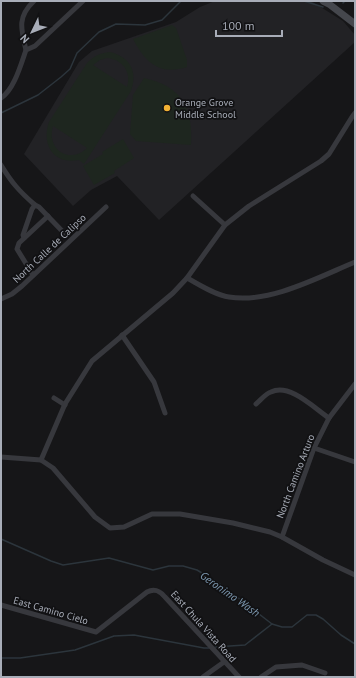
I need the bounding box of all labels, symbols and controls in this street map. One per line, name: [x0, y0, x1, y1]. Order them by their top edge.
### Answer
north arrow: [12, 12, 52, 52]
scale bar: [216, 12, 282, 38]
text: 100 m: [222, 18, 255, 33]
text: N: [17, 31, 32, 46]
place label: Orange Grove Middle School: [175, 96, 236, 121]
marker: Orange Grove Middle School: [162, 103, 172, 113]
street label: North Calle de Calipso: [10, 211, 89, 286]
street label: North Camino Arturo: [273, 432, 317, 520]
water label: Geronimo Wash: [197, 568, 263, 620]
street label: East Chula Vista Road: [168, 588, 239, 665]
street label: East Camino Cielo: [12, 594, 90, 627]

